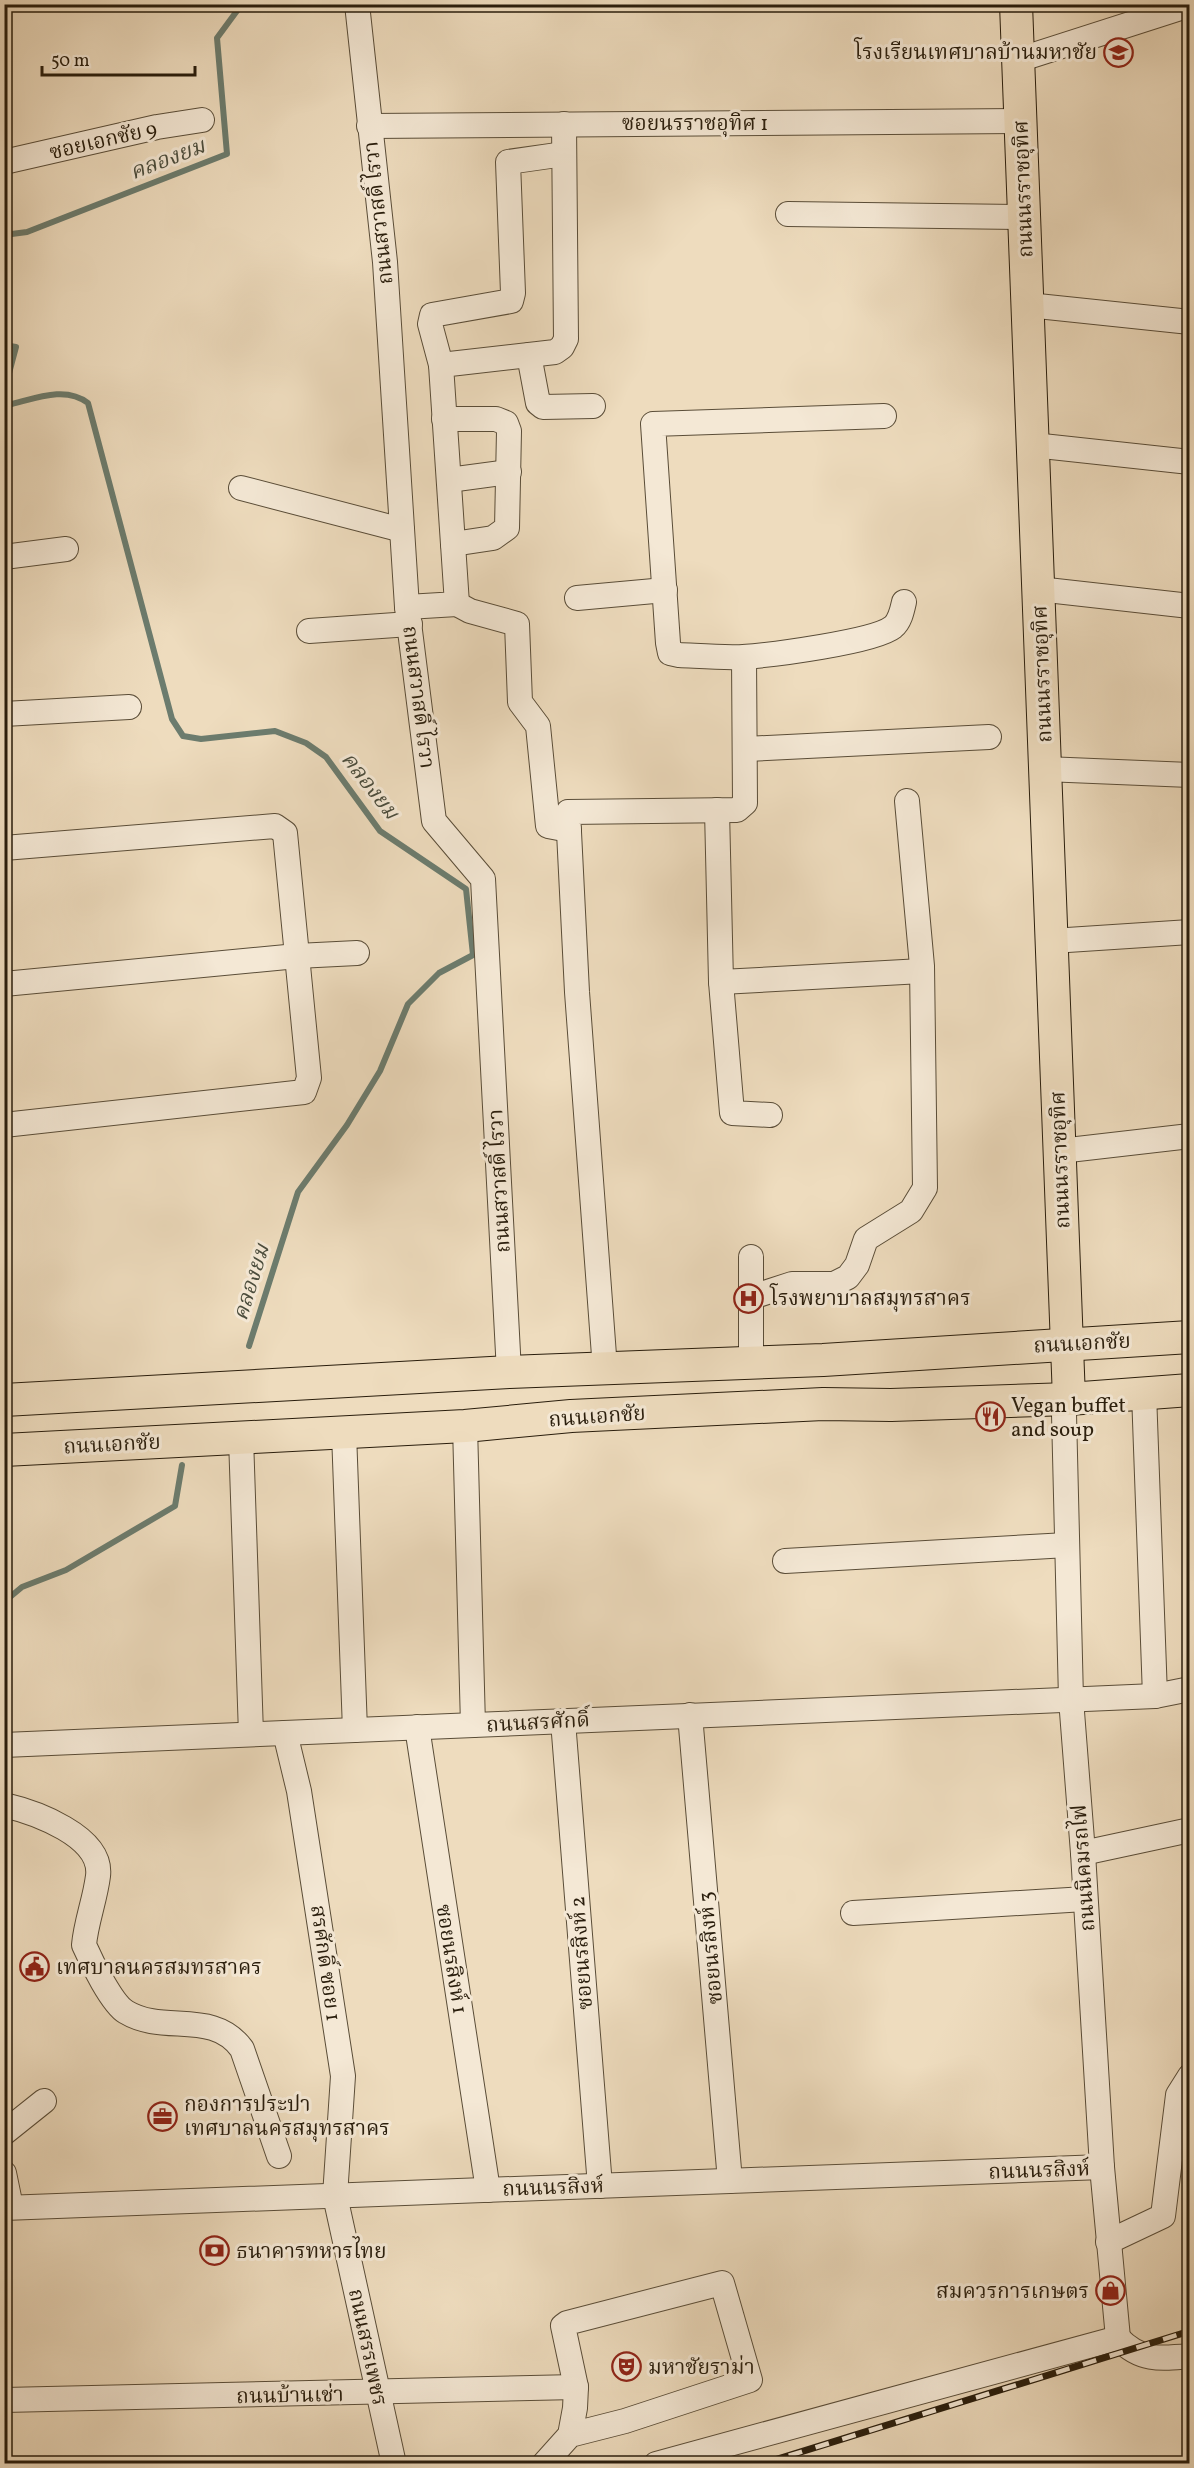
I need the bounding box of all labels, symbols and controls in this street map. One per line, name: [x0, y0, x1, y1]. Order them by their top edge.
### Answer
school or university icon: โรงเรียนเทศบาลบ้านมหาชัย: [1102, 36, 1134, 68]
place label: โรงเรียนเทศบาลบ้านมหาชัย: [853, 37, 1097, 68]
scale bar: [42, 39, 195, 77]
text: 50 m: [51, 49, 90, 74]
street label: ซอยนรราชอุทิศ 1: [622, 110, 768, 139]
street label: ซอยเอกชัย 9: [47, 115, 160, 168]
street label: ถนนนรราชอุทิศ: [1008, 120, 1041, 258]
water label: คลองยม: [126, 131, 212, 189]
street label: ถนนสวาสดิ์ ไรวา: [355, 140, 401, 286]
street label: ถนนนรราชอุทิศ: [1027, 605, 1060, 743]
street label: ถนนสวาสดิ์ ไรวา: [394, 624, 443, 770]
water label: คลองยม: [333, 746, 406, 828]
street label: ถนนนรราชอุทิศ: [1045, 1091, 1078, 1229]
street label: ถนนสวาสดิ์ ไรวา: [480, 1108, 519, 1254]
water label: คลองยม: [226, 1239, 279, 1325]
hospital icon: โรงพยาบาลสมุทรสาคร: [733, 1282, 765, 1314]
place label: โรงพยาบาลสมุทรสาคร: [769, 1283, 971, 1314]
street label: ถนนเอกชัย: [1033, 1327, 1131, 1362]
place label: Vegan buffet and soup: [1011, 1392, 1126, 1445]
street label: ถนนเอกชัย: [547, 1400, 647, 1435]
restaurant icon: Vegan buffet and soup: [974, 1401, 1006, 1433]
street label: ถนนเอกชัย: [63, 1428, 161, 1463]
street label: ถนนสรศักดิ์: [485, 1704, 592, 1741]
street label: ถนนนิคมรถไฟ: [1064, 1803, 1103, 1932]
street label: ซอยนรสิงห์ 3: [692, 1890, 731, 2006]
street label: ซอยนรสิงห์ 2: [564, 1895, 601, 2011]
street label: ซอยนรสิงห์ 1: [428, 1902, 473, 2016]
street label: สรศักดิ์ ซอย 1: [302, 1903, 350, 2023]
public building icon: เทศบาลนครสมทรสาคร: [19, 1951, 51, 1983]
place label: เทศบาลนครสมทรสาคร: [56, 1954, 262, 1983]
place label: กองการประปา เทศบาลนครสมุทรสาคร: [184, 2091, 390, 2144]
office icon: กองการประปา เทศบาลนครสมุทรสาคร: [147, 2100, 179, 2132]
street label: ถนนนรสิงห์: [988, 2155, 1090, 2188]
street label: ถนนนรสิงห์: [502, 2172, 604, 2205]
bank icon: ธนาคารทหารไทย: [199, 2235, 231, 2267]
place label: ธนาคารทหารไทย: [236, 2236, 386, 2267]
shop icon: สมควรการเกษตร: [1094, 2275, 1126, 2307]
place label: สมควรการเกษตร: [936, 2278, 1089, 2307]
street label: ถนนสรรเพชร: [340, 2286, 393, 2409]
theatre icon: มหาชัยราม่า: [611, 2351, 643, 2383]
place label: มหาชัยราม่า: [648, 2354, 755, 2383]
street label: ถนนบ้านเช่า: [236, 2381, 344, 2412]

